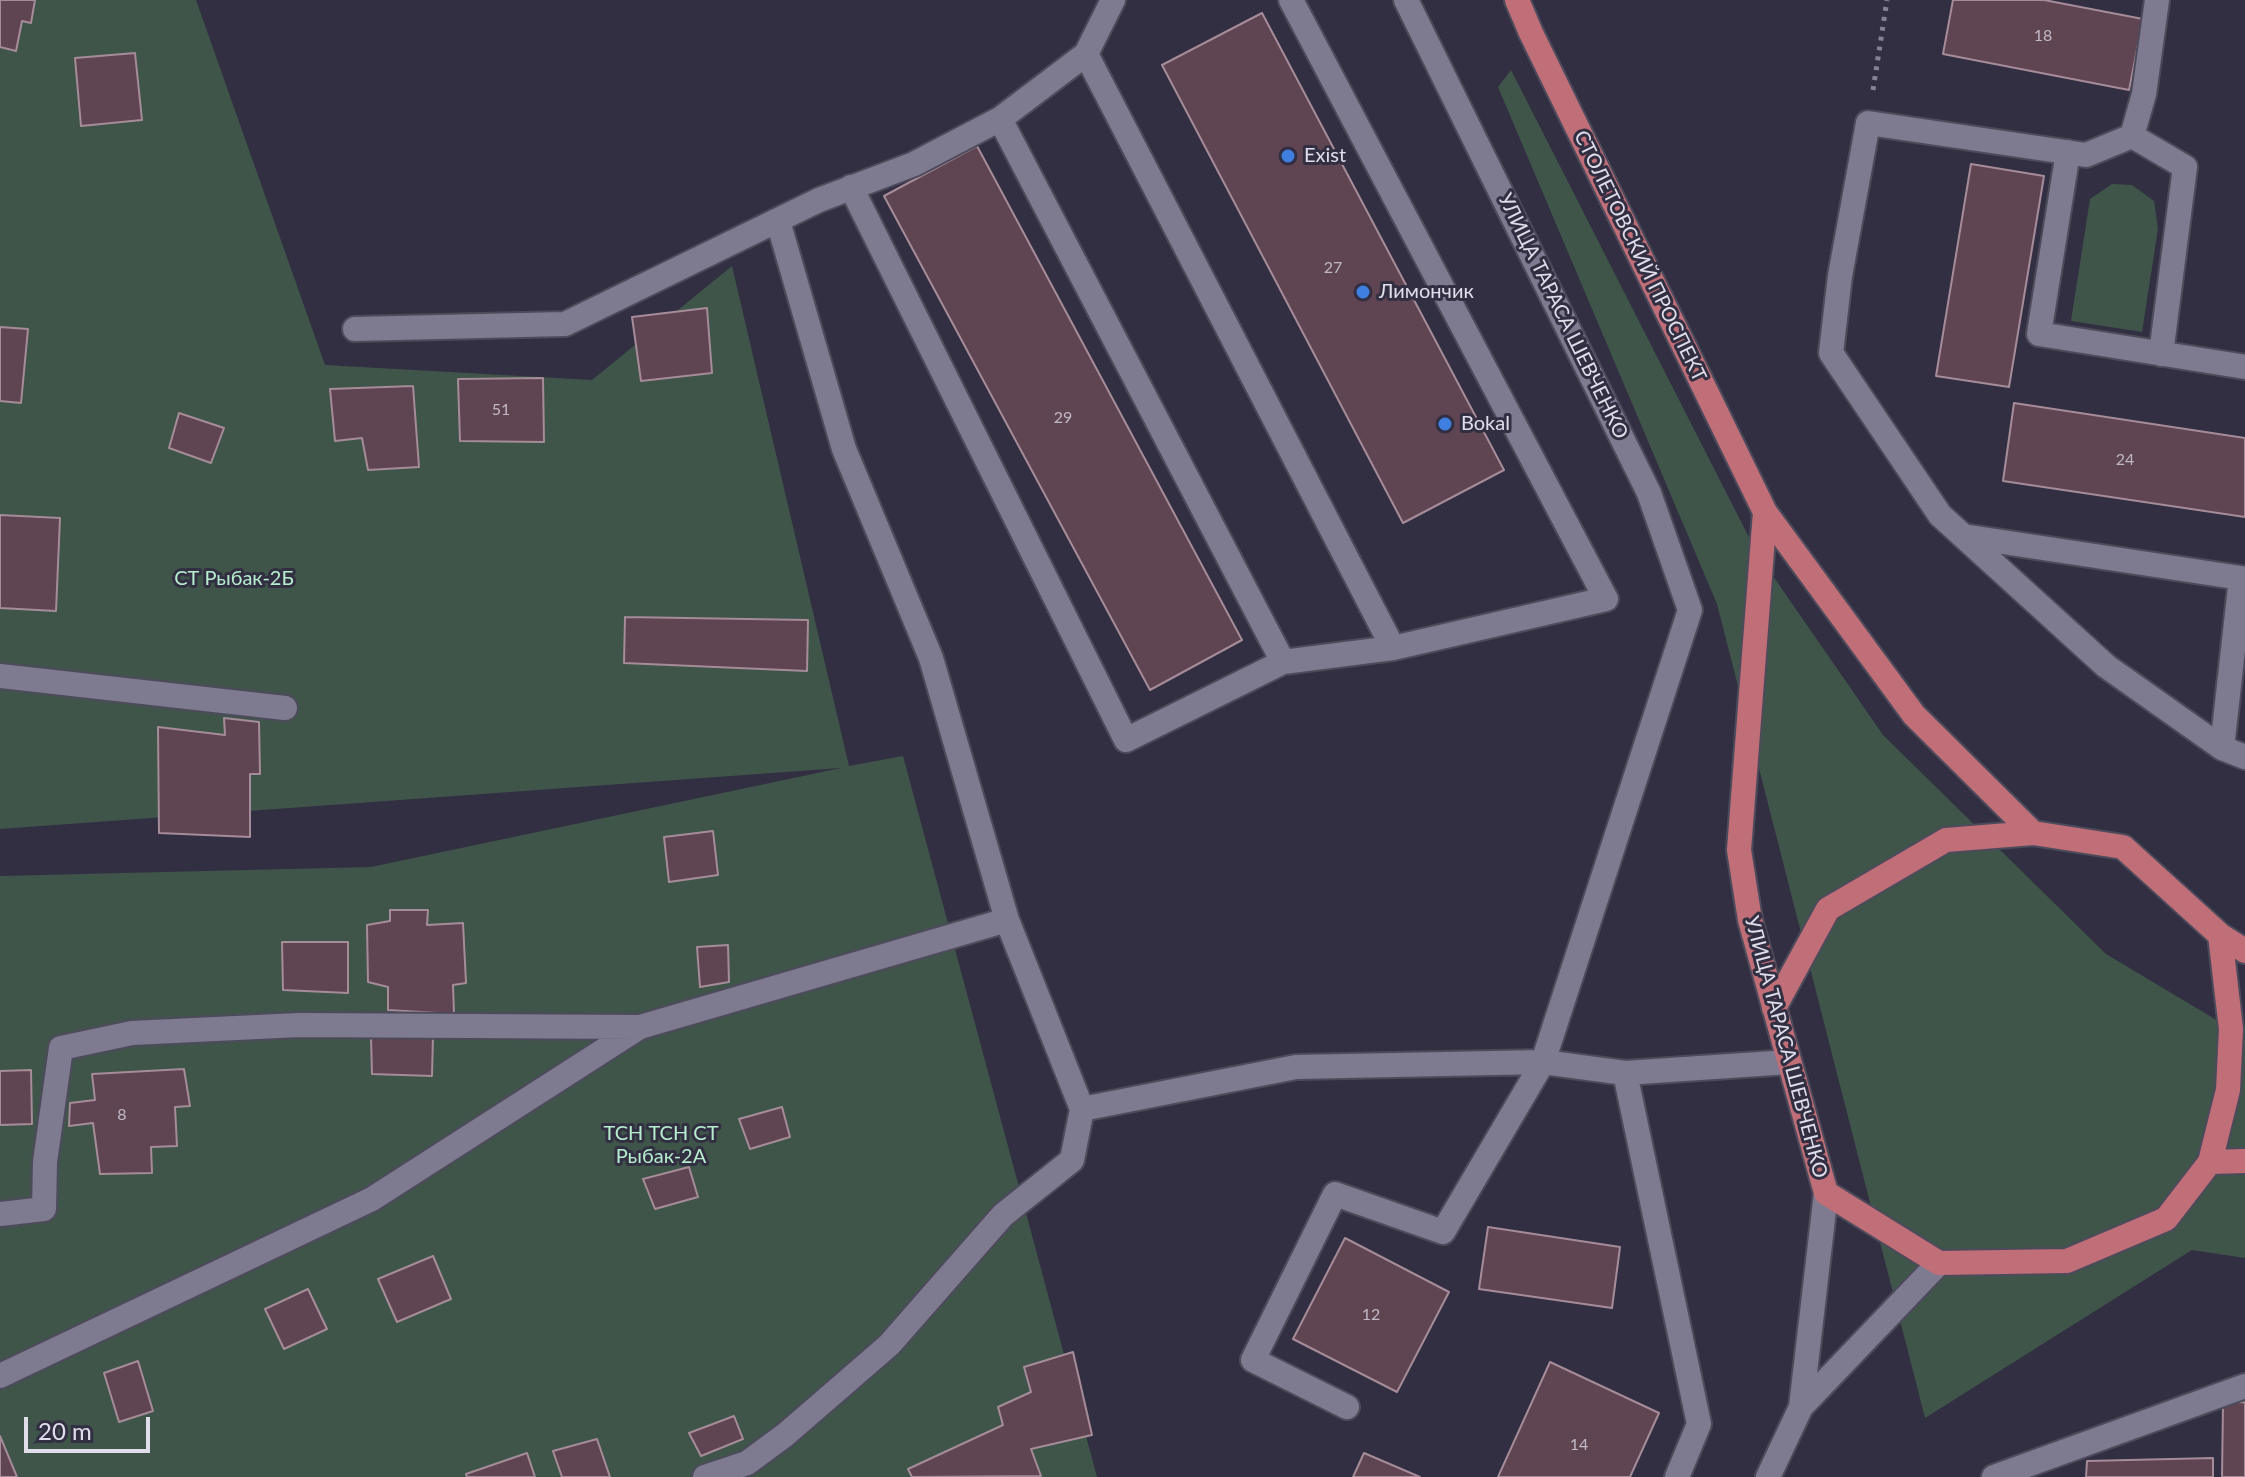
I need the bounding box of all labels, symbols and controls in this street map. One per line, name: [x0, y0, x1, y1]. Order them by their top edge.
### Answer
house number: 18: [2034, 26, 2052, 46]
street label: СТОЛЕТОВСКИЙ ПРОСПЕКТ: [1569, 127, 1711, 385]
place label: Exist: [1304, 144, 1346, 168]
marker: Exist: [1279, 147, 1297, 165]
street label: УЛИЦА ТАРАСА ШЕВЧЕНКО: [1493, 189, 1633, 443]
house number: 27: [1324, 258, 1342, 278]
place label: Лимончик: [1379, 280, 1474, 304]
marker: Лимончик: [1354, 283, 1372, 301]
house number: 51: [492, 400, 510, 420]
house number: 29: [1054, 408, 1072, 428]
place label: Bokal: [1461, 412, 1510, 436]
marker: Bokal: [1436, 415, 1454, 433]
house number: 24: [2116, 450, 2134, 470]
park label: СТ Рыбак-2Б: [174, 567, 294, 591]
street label: УЛИЦА ТАРАСА ШЕВЧЕНКО: [1739, 913, 1833, 1181]
house number: 8: [117, 1105, 127, 1125]
park label: ТСН ТСН СТ Рыбак-2А: [603, 1122, 719, 1169]
house number: 12: [1362, 1305, 1380, 1325]
scale bar: [28, 1401, 154, 1451]
text: 20 m: [38, 1416, 92, 1445]
house number: 14: [1570, 1435, 1588, 1455]

